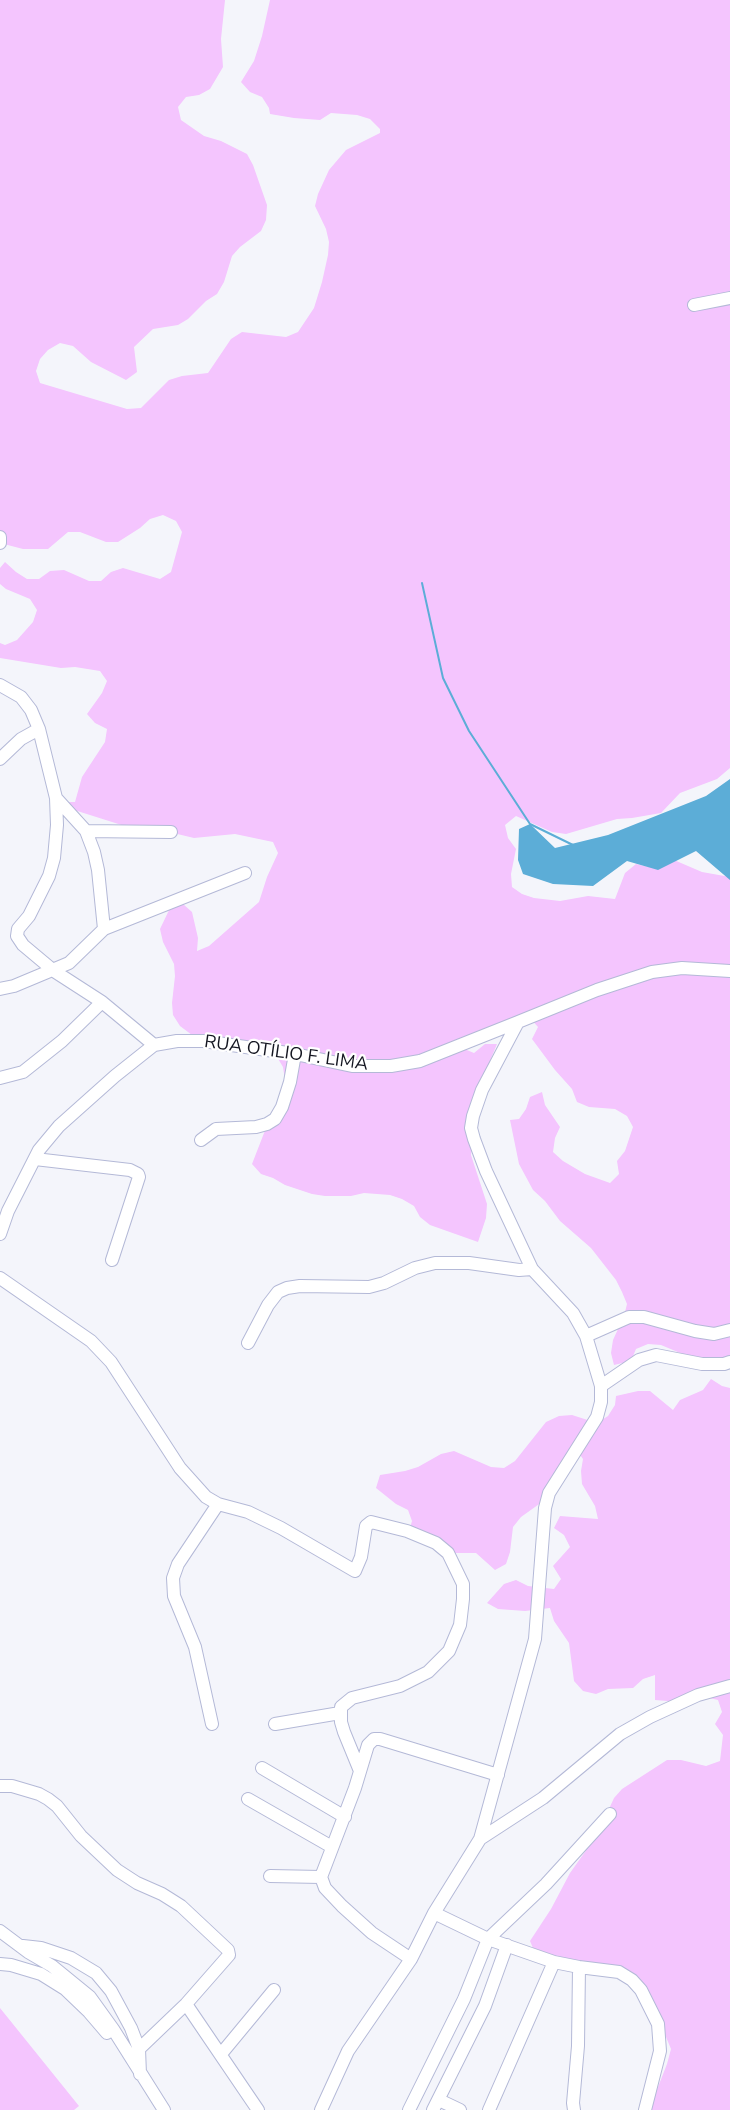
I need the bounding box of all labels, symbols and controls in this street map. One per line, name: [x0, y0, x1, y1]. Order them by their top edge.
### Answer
street label: RUA OTÍLIO F. LIMA: [203, 1032, 369, 1076]

